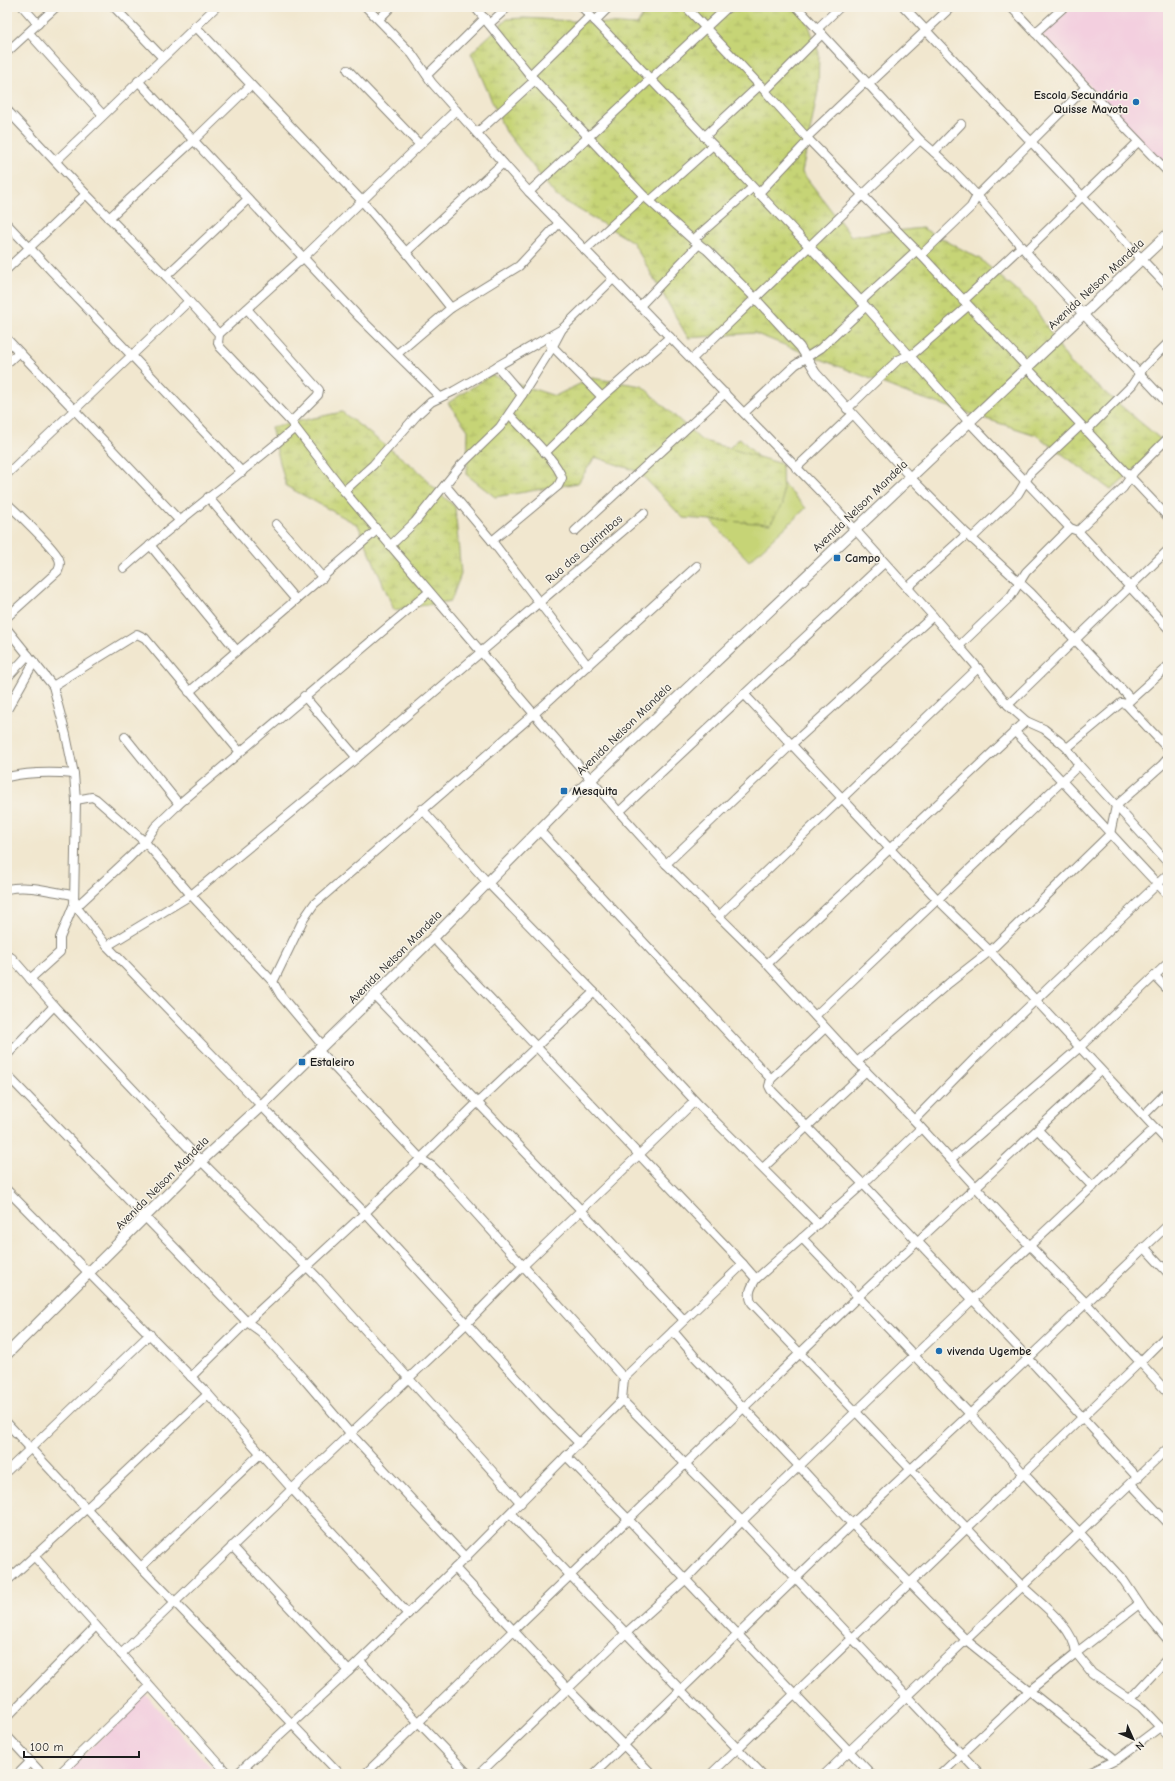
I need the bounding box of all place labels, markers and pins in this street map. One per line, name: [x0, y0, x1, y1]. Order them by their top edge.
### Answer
place label: Escola Secundária Quisse Mavota: [1034, 88, 1128, 116]
marker: Escola Secundária Quisse Mavota: [1131, 97, 1141, 107]
place label: Campo: [845, 551, 880, 565]
marker: Campo: [832, 553, 842, 563]
place label: Mesquita: [572, 784, 618, 798]
marker: Mesquita: [559, 786, 569, 796]
place label: Estaleiro: [310, 1055, 354, 1069]
marker: Estaleiro: [297, 1057, 307, 1067]
place label: vivenda Ugembe: [946, 1344, 1031, 1358]
marker: vivenda Ugembe: [934, 1346, 944, 1356]

